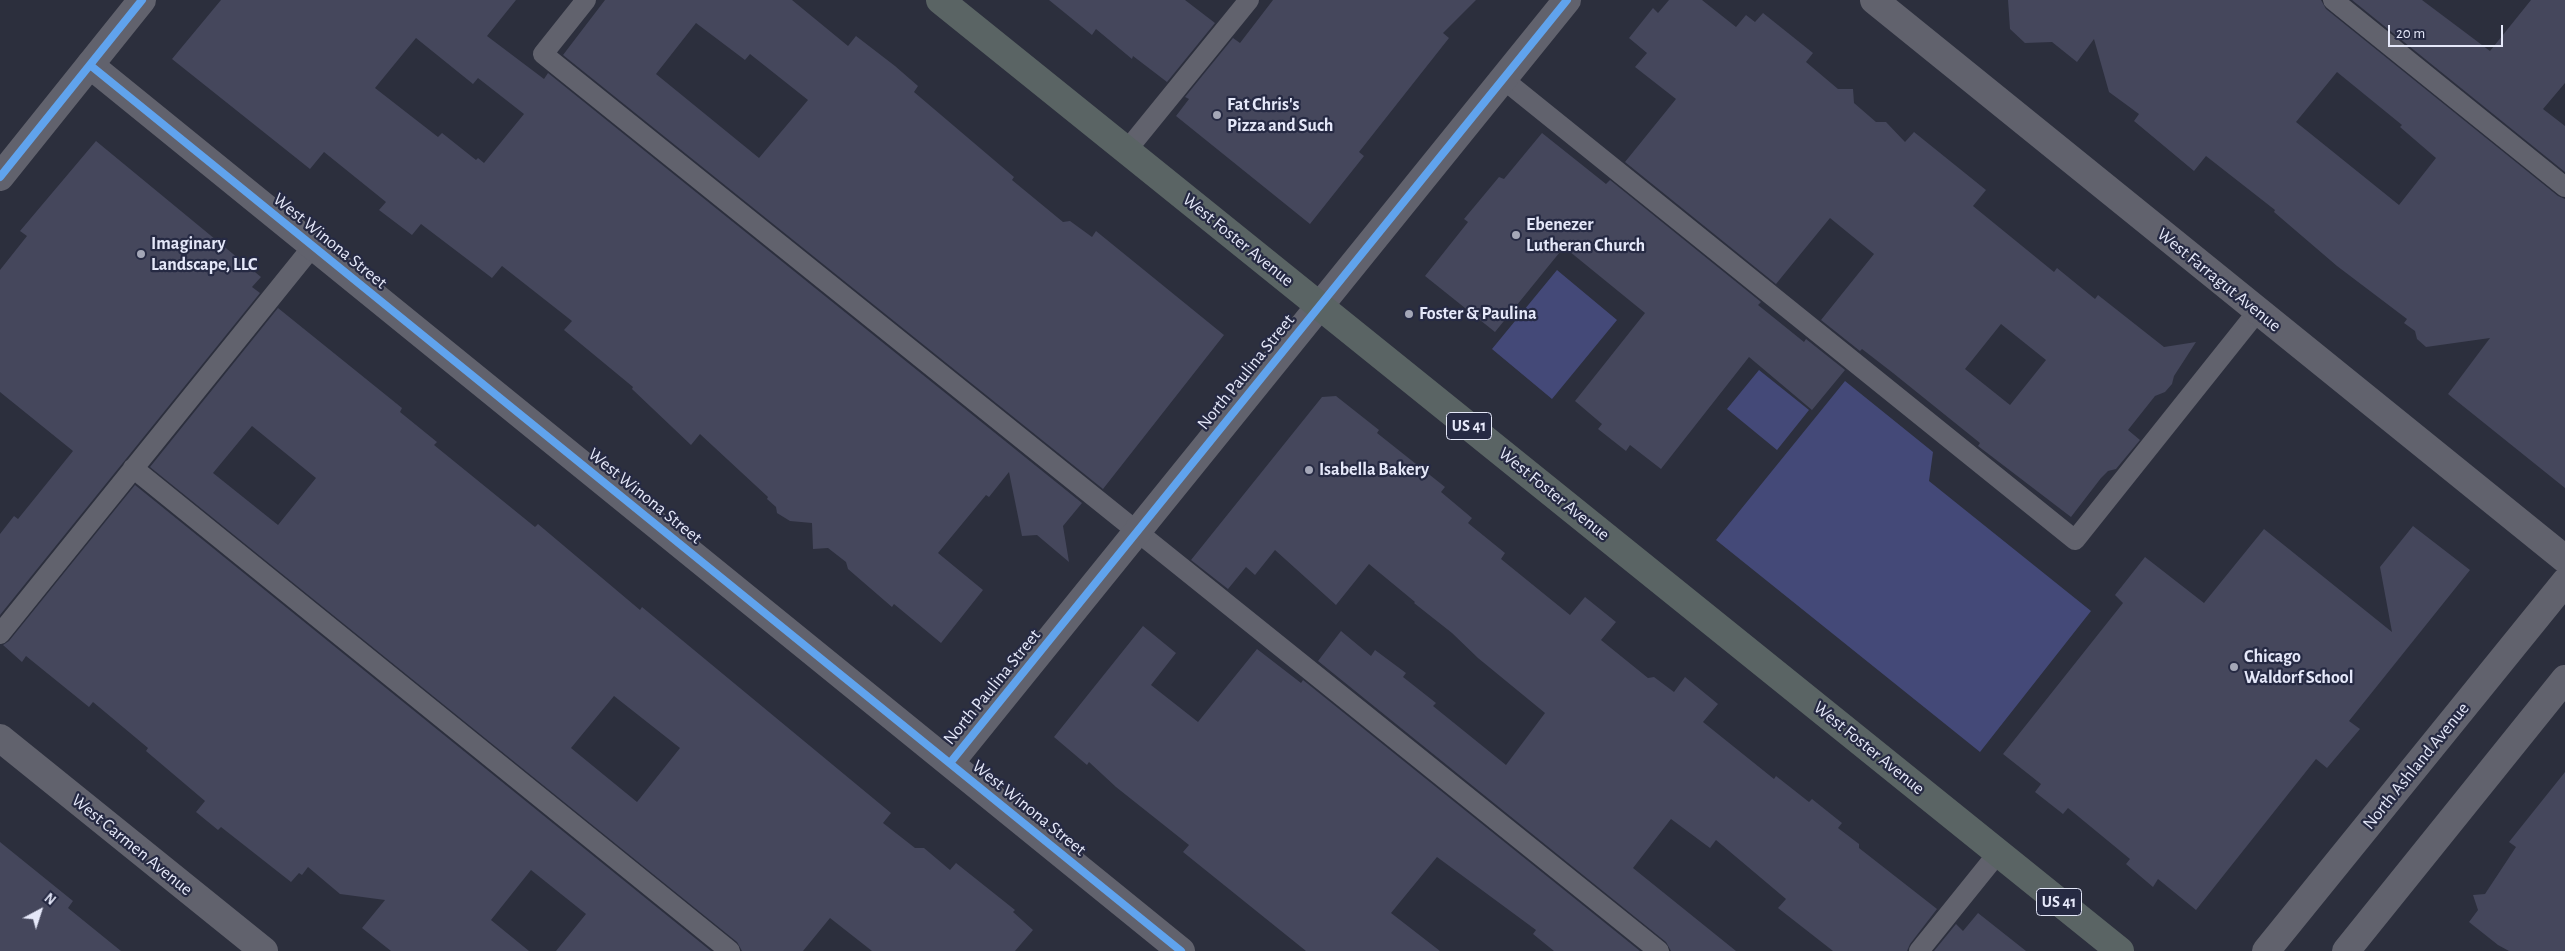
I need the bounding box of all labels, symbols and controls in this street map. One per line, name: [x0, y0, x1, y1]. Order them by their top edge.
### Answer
scale bar: [2390, 15, 2505, 47]
text: 20 m: [2396, 26, 2425, 41]
place label: Fat Chris's Pizza and Such: [1227, 94, 1333, 136]
marker: Fat Chris's Pizza and Such: [1211, 109, 1223, 121]
street label: West Winona Street: [269, 188, 391, 294]
street label: West Foster Avenue: [1178, 189, 1298, 291]
place label: Ebenezer Lutheran Church: [1526, 214, 1645, 256]
street label: West Farragut Avenue: [2153, 223, 2285, 337]
marker: Ebenezer Lutheran Church: [1510, 229, 1522, 241]
place label: Imaginary Landscape, LLC: [151, 233, 257, 276]
marker: Imaginary Landscape, LLC: [135, 248, 147, 260]
place label: Foster & Paulina: [1419, 303, 1537, 325]
marker: Foster & Paulina: [1403, 308, 1415, 320]
street label: North Paulina Street: [1193, 310, 1299, 434]
road number: US 41: [1446, 412, 1492, 440]
street label: West Winona Street: [584, 443, 706, 549]
street label: West Foster Avenue: [1494, 443, 1614, 545]
place label: Isabella Bakery: [1319, 459, 1429, 481]
marker: Isabella Bakery: [1303, 464, 1315, 476]
street label: North Paulina Street: [939, 625, 1045, 749]
place label: Chicago Waldorf School: [2244, 646, 2353, 689]
marker: Chicago Waldorf School: [2228, 661, 2240, 673]
street label: West Foster Avenue: [1809, 697, 1929, 799]
street label: North Ashland Avenue: [2358, 698, 2474, 834]
street label: West Winona Street: [968, 755, 1090, 861]
street label: West Carmen Avenue: [67, 790, 197, 900]
north arrow: [15, 886, 65, 936]
road number: US 41: [2036, 889, 2082, 916]
text: N: [41, 891, 58, 908]

